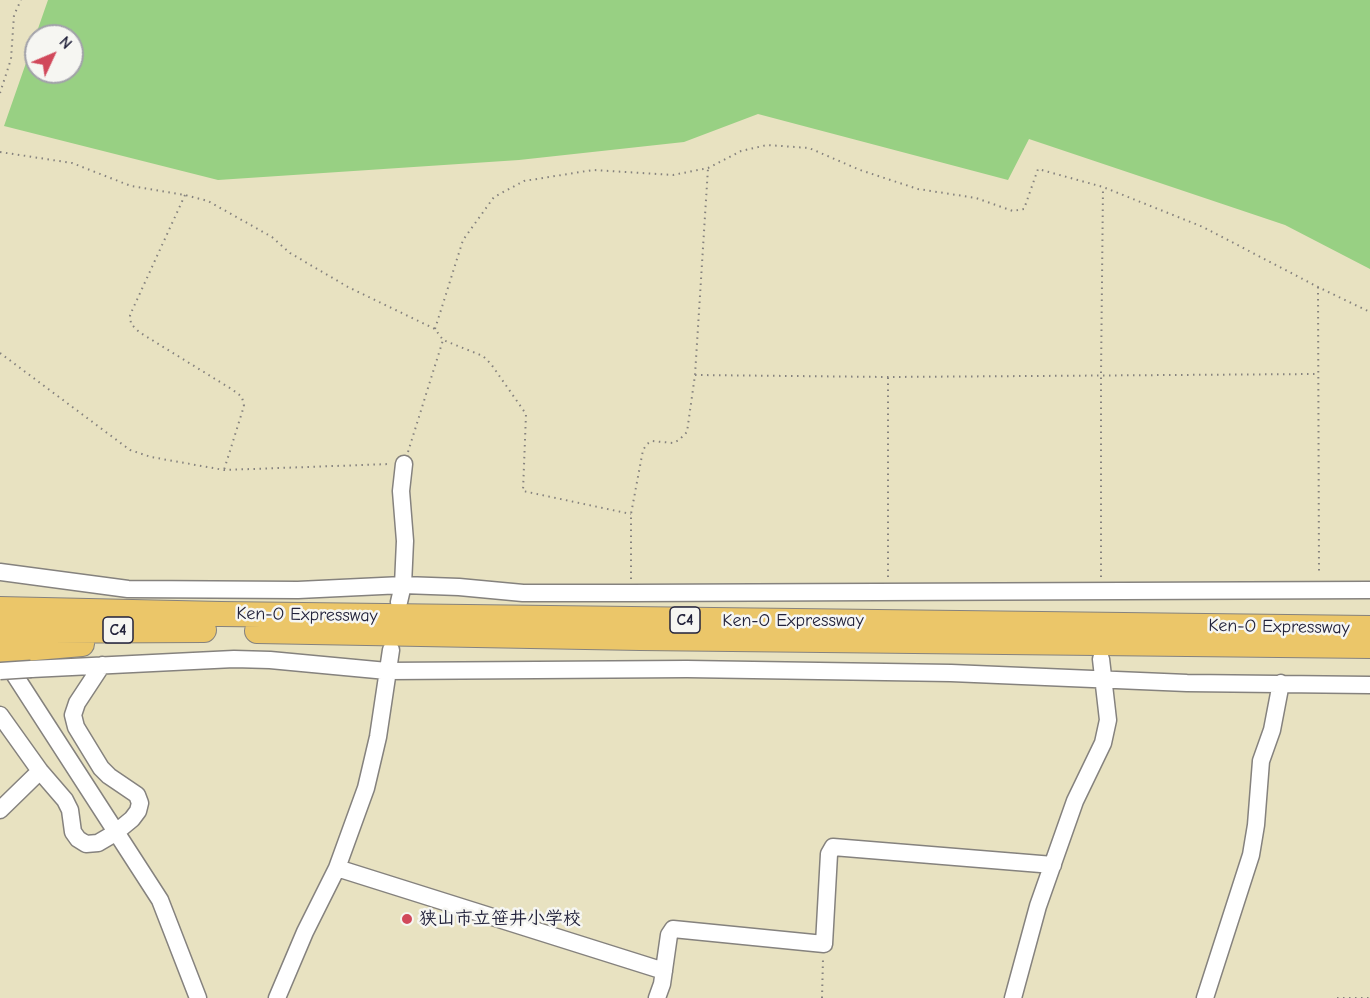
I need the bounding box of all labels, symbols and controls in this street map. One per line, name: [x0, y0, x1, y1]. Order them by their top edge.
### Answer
north arrow: [24, 24, 84, 84]
text: N: [55, 33, 76, 53]
street label: Ken-O Expressway: [236, 603, 378, 627]
road number: C4: [670, 607, 700, 633]
street label: Ken-O Expressway: [722, 610, 864, 632]
street label: Ken-O Expressway: [1208, 615, 1350, 639]
road number: C4: [103, 617, 133, 643]
place label: 狭山市立笹井小学校: [419, 908, 581, 930]
marker: 狭山市立笹井小学校: [400, 912, 414, 926]

